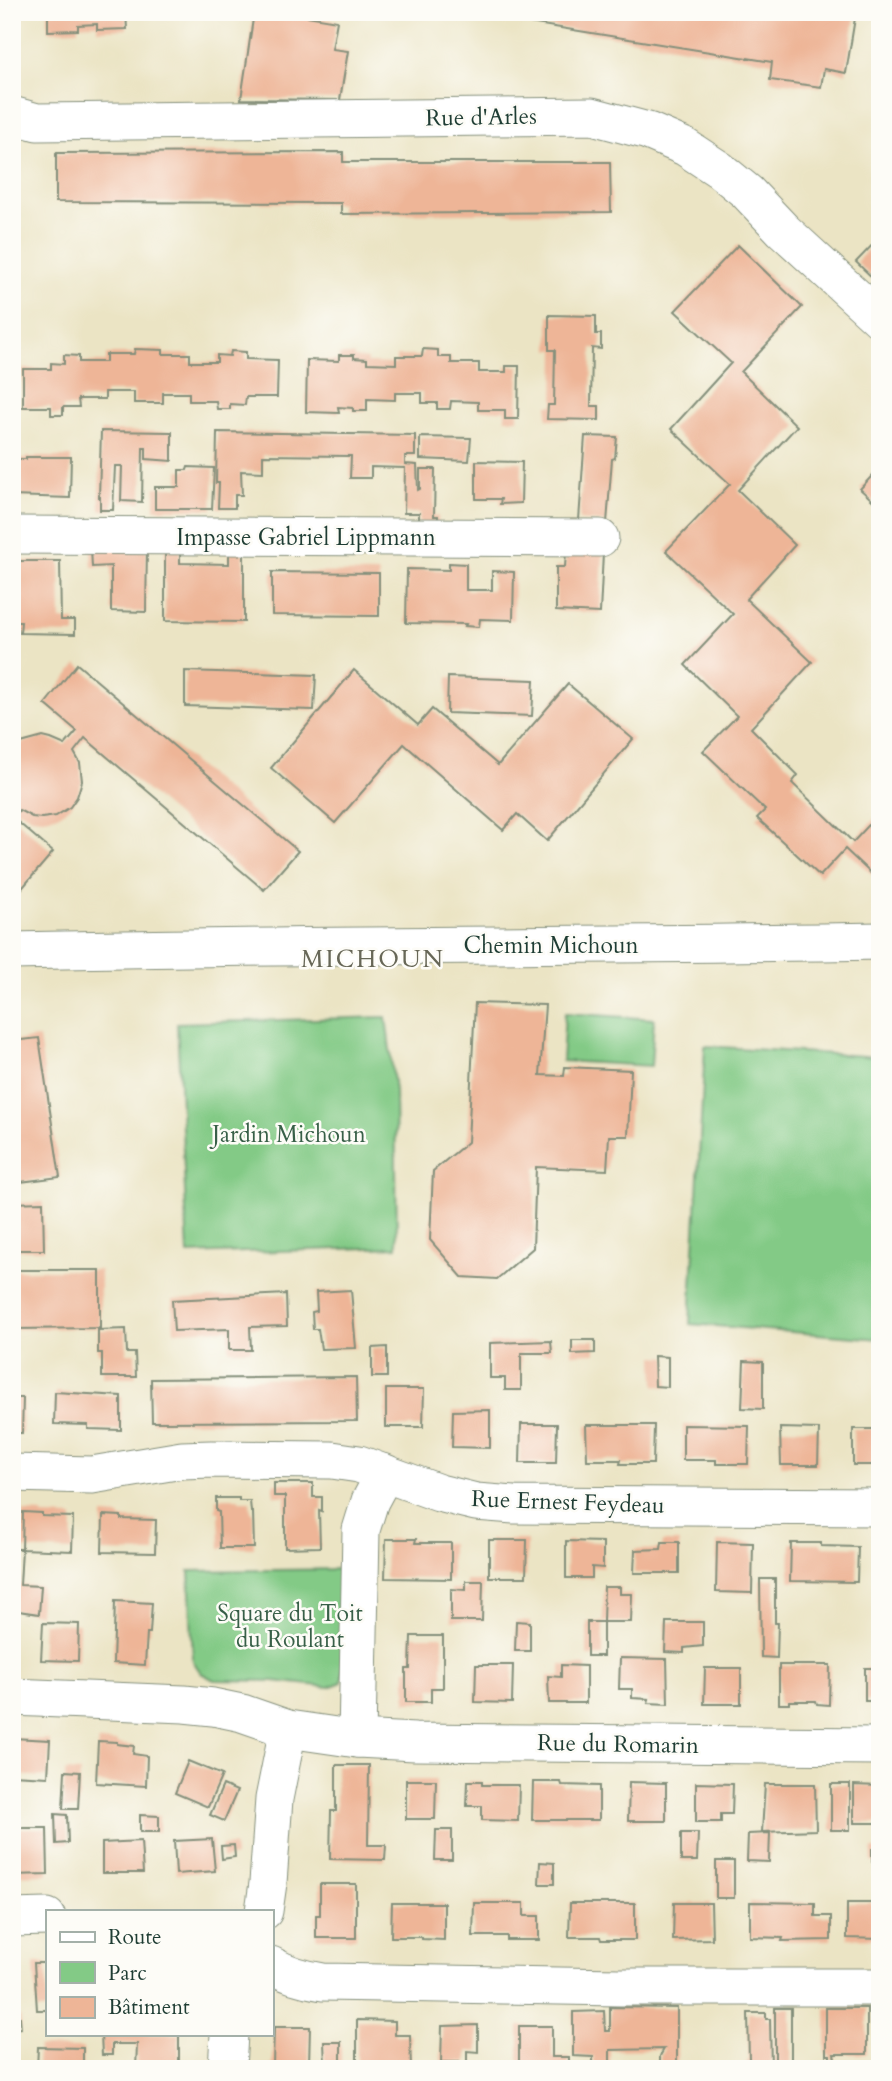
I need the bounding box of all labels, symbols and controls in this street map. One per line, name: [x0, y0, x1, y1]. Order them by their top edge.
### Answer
street label: Rue d'Arles: [425, 101, 537, 133]
street label: Impasse Gabriel Lippmann: [176, 522, 436, 553]
street label: Chemin Michoun: [463, 930, 639, 961]
district label: MICHOUN: [301, 943, 445, 976]
park label: Jardin Michoun: [209, 1119, 366, 1150]
street label: Rue Ernest Feydeau: [471, 1483, 665, 1521]
park label: Square du Toit du Roulant: [217, 1598, 363, 1655]
street label: Rue du Romarin: [537, 1727, 699, 1761]
legend: [46, 1910, 273, 2036]
text: Route: [108, 1923, 162, 1952]
text: Parc: [108, 1959, 147, 1988]
text: Bâtiment: [108, 1993, 190, 2022]

